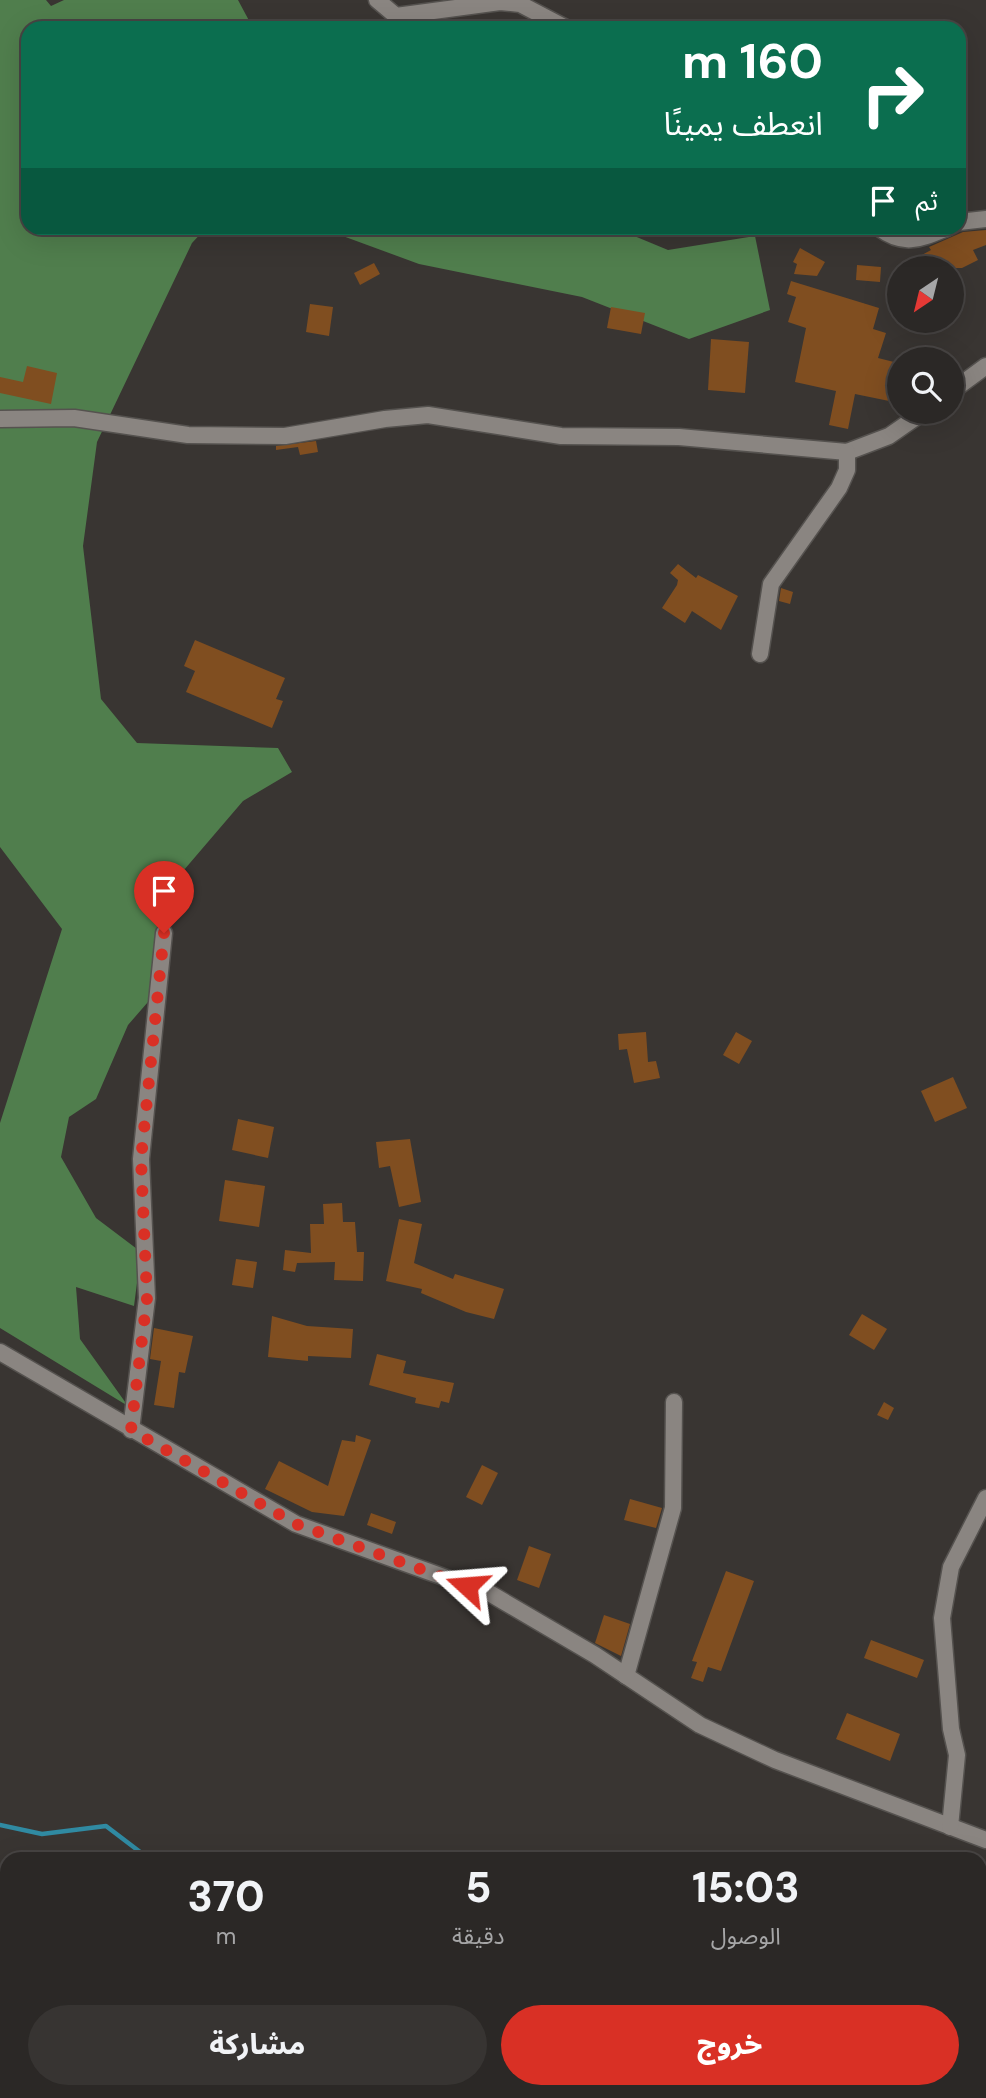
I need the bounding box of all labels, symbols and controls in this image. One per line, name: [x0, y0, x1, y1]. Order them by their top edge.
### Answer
text: 160 m: [682, 29, 823, 93]
icon: right: [847, 49, 938, 140]
text: انعطف يمينًا: [663, 103, 823, 145]
icon: arrive: [864, 182, 902, 220]
text: ثم: [916, 184, 938, 218]
north arrow: [887, 256, 964, 332]
map controls: [887, 256, 964, 424]
button: search: [887, 347, 964, 424]
pin: [134, 861, 194, 933]
icon: arrive: [145, 872, 183, 910]
position arrow: [430, 1549, 504, 1623]
text: 5: [465, 1860, 491, 1915]
text: 15:03: [692, 1860, 800, 1915]
text: 370: [188, 1869, 265, 1924]
text: m: [216, 1921, 236, 1951]
text: دقيقة: [452, 1921, 504, 1951]
text: الوصول: [711, 1921, 781, 1951]
button: مشاركة: [28, 2005, 487, 2085]
button: خروج: [501, 2005, 959, 2085]

